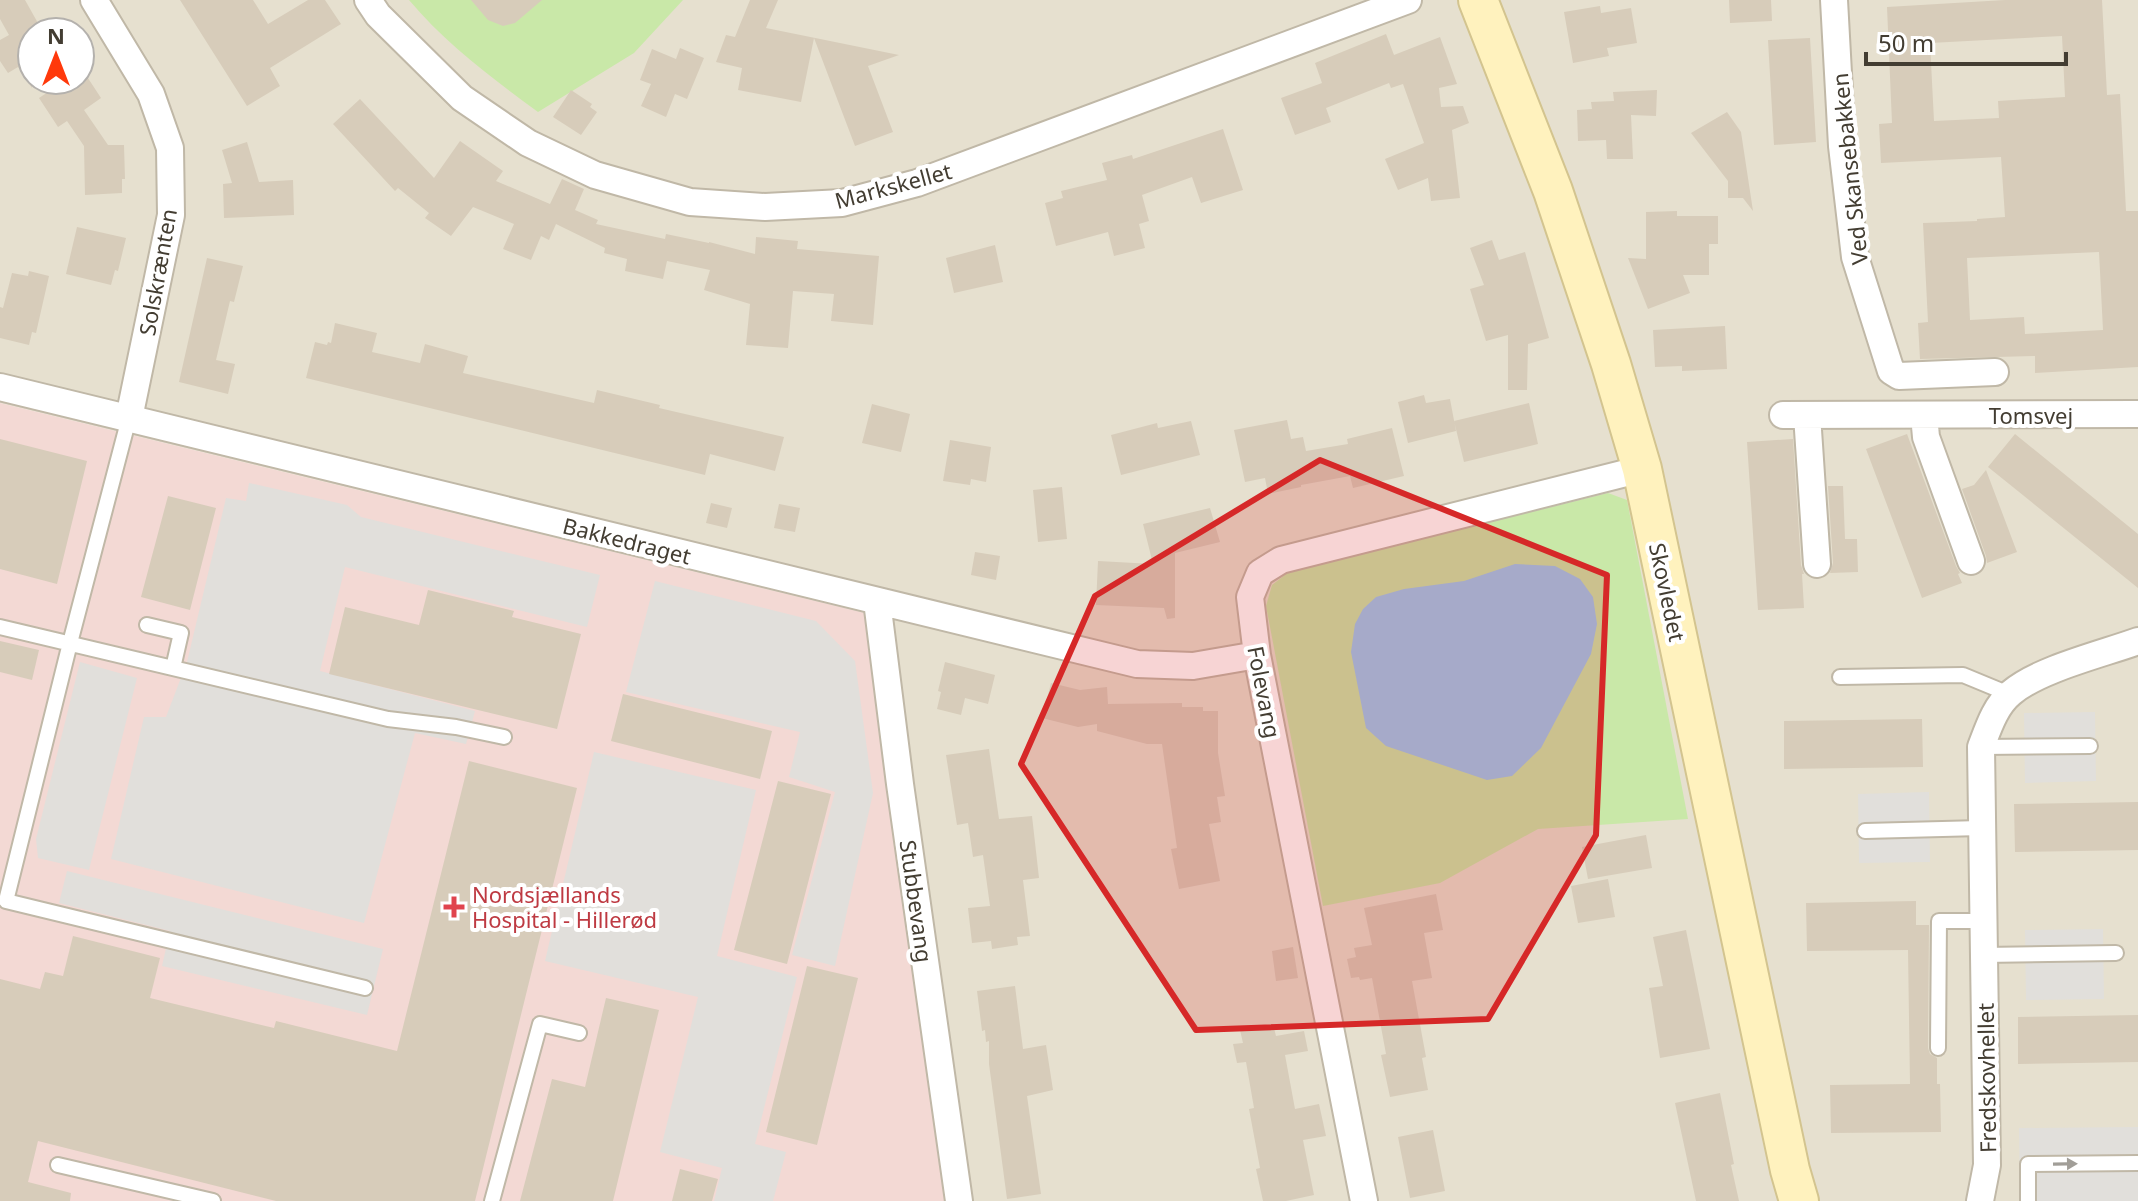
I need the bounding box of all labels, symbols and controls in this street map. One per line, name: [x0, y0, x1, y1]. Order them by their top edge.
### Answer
north arrow: [16, 16, 96, 96]
scale bar: [1866, 16, 2066, 66]
text: N: [47, 20, 65, 50]
text: 50 m: [1878, 26, 1934, 59]
street label: Ved Skansebakken: [1824, 72, 1874, 266]
street label: Markskellet: [831, 155, 955, 215]
street label: Solskrænten: [131, 206, 183, 338]
street label: Tomsvej: [1989, 400, 2073, 430]
street label: Bakkedraget: [560, 510, 694, 570]
street label: Skovledet: [1643, 540, 1693, 644]
street label: Folevang: [1241, 643, 1289, 741]
street label: Stubbevang: [894, 838, 940, 964]
place label: Nordsjællands Hospital - Hillerød: [472, 879, 657, 934]
marker: Nordsjællands Hospital - Hillerød: [443, 896, 465, 918]
street label: Fredskovhellet: [1970, 1003, 2002, 1153]
one-way arrow: [2053, 1158, 2078, 1170]

